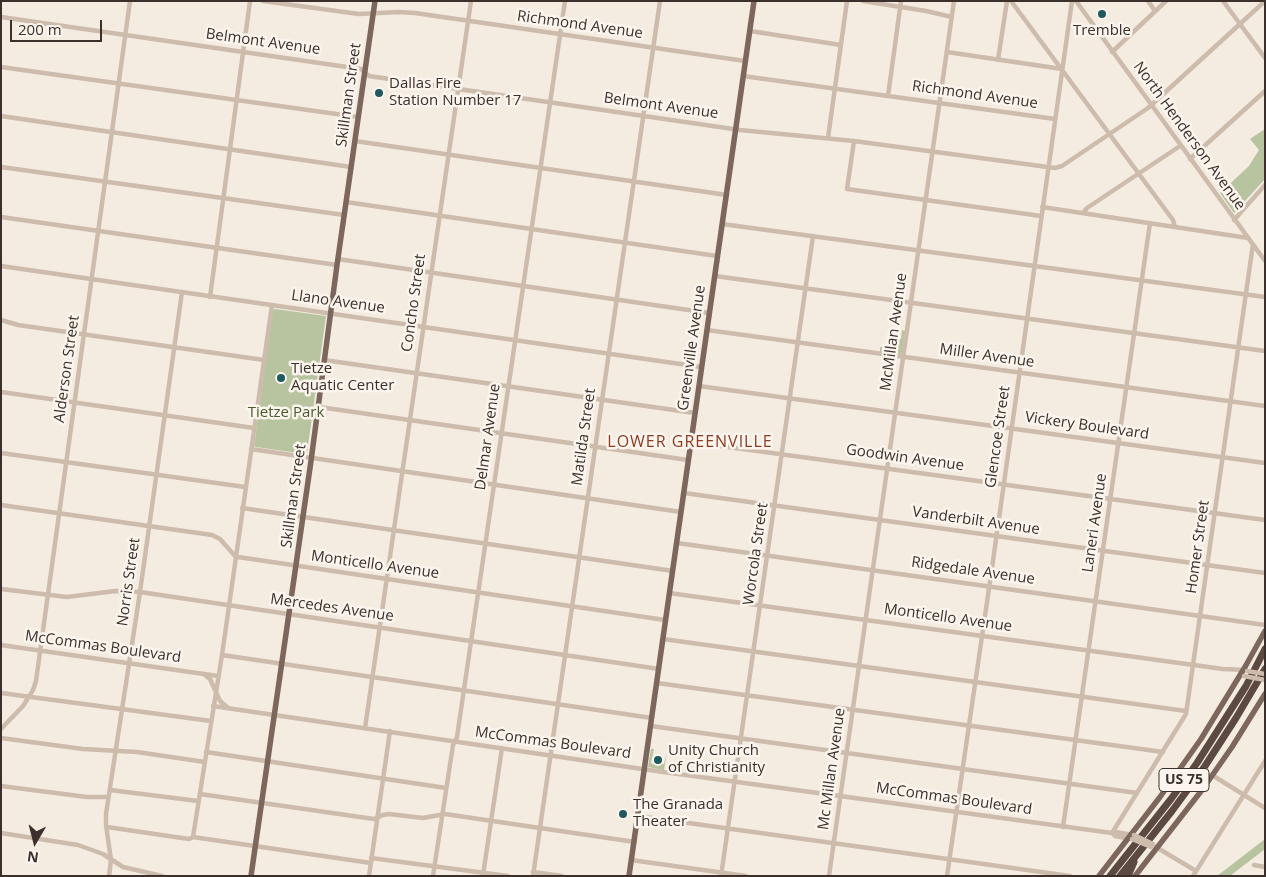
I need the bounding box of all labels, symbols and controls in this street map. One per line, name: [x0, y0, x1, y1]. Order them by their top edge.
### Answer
street label: Richmond Avenue: [516, 7, 644, 43]
marker: Tremble: [1096, 8, 1108, 20]
scale bar: [12, 10, 105, 42]
text: 200 m: [18, 19, 62, 39]
place label: Tremble: [1073, 22, 1131, 40]
street label: Belmont Avenue: [205, 25, 321, 59]
street label: Skillman Street: [333, 42, 365, 148]
street label: North Henderson Avenue: [1129, 58, 1249, 214]
place label: Dallas Fire Station Number 17: [389, 75, 521, 110]
street label: Richmond Avenue: [911, 77, 1039, 113]
marker: Dallas Fire Station Number 17: [373, 87, 385, 99]
street label: Belmont Avenue: [603, 89, 719, 123]
street label: Concho Street: [398, 253, 430, 353]
street label: McMillan Avenue: [877, 272, 911, 392]
street label: Greenville Avenue: [674, 284, 710, 412]
street label: Llano Avenue: [290, 287, 386, 317]
street label: Alderson Street: [51, 314, 83, 424]
street label: Miller Avenue: [938, 340, 1036, 372]
place label: Tietze Aquatic Center: [291, 360, 394, 395]
marker: Tietze Aquatic Center: [275, 372, 287, 384]
street label: Delmar Avenue: [472, 382, 504, 492]
street label: Glencoe Street: [982, 385, 1014, 489]
street label: Matilda Street: [568, 387, 600, 487]
park label: Tietze Park: [248, 404, 324, 422]
street label: Vickery Boulevard: [1024, 408, 1150, 444]
district label: LOWER GREENVILLE: [605, 432, 775, 452]
street label: Goodwin Avenue: [845, 441, 965, 475]
street label: Skillman Street: [278, 443, 310, 549]
street label: Laneri Avenue: [1079, 472, 1111, 574]
street label: Homer Street: [1183, 499, 1213, 595]
street label: Worcola Street: [740, 502, 772, 606]
street label: Vanderbilt Avenue: [911, 503, 1041, 539]
street label: Norris Street: [114, 537, 144, 627]
street label: Monticello Avenue: [310, 547, 440, 583]
street label: Ridgedale Avenue: [910, 553, 1036, 589]
street label: Mercedes Avenue: [269, 590, 395, 626]
street label: Monticello Avenue: [883, 600, 1013, 636]
street label: McCommas Boulevard: [24, 627, 182, 667]
street label: Mc Millan Avenue: [815, 707, 849, 831]
street label: McCommas Boulevard: [474, 723, 632, 763]
place label: Unity Church of Christianity: [668, 742, 765, 777]
marker: Unity Church of Christianity: [652, 754, 664, 766]
road number: US 75: [1159, 768, 1209, 792]
street label: McCommas Boulevard: [875, 779, 1033, 819]
place label: The Granada Theater: [633, 796, 723, 831]
marker: The Granada Theater: [617, 808, 629, 820]
north arrow: [10, 817, 60, 867]
text: N: [26, 847, 40, 868]

